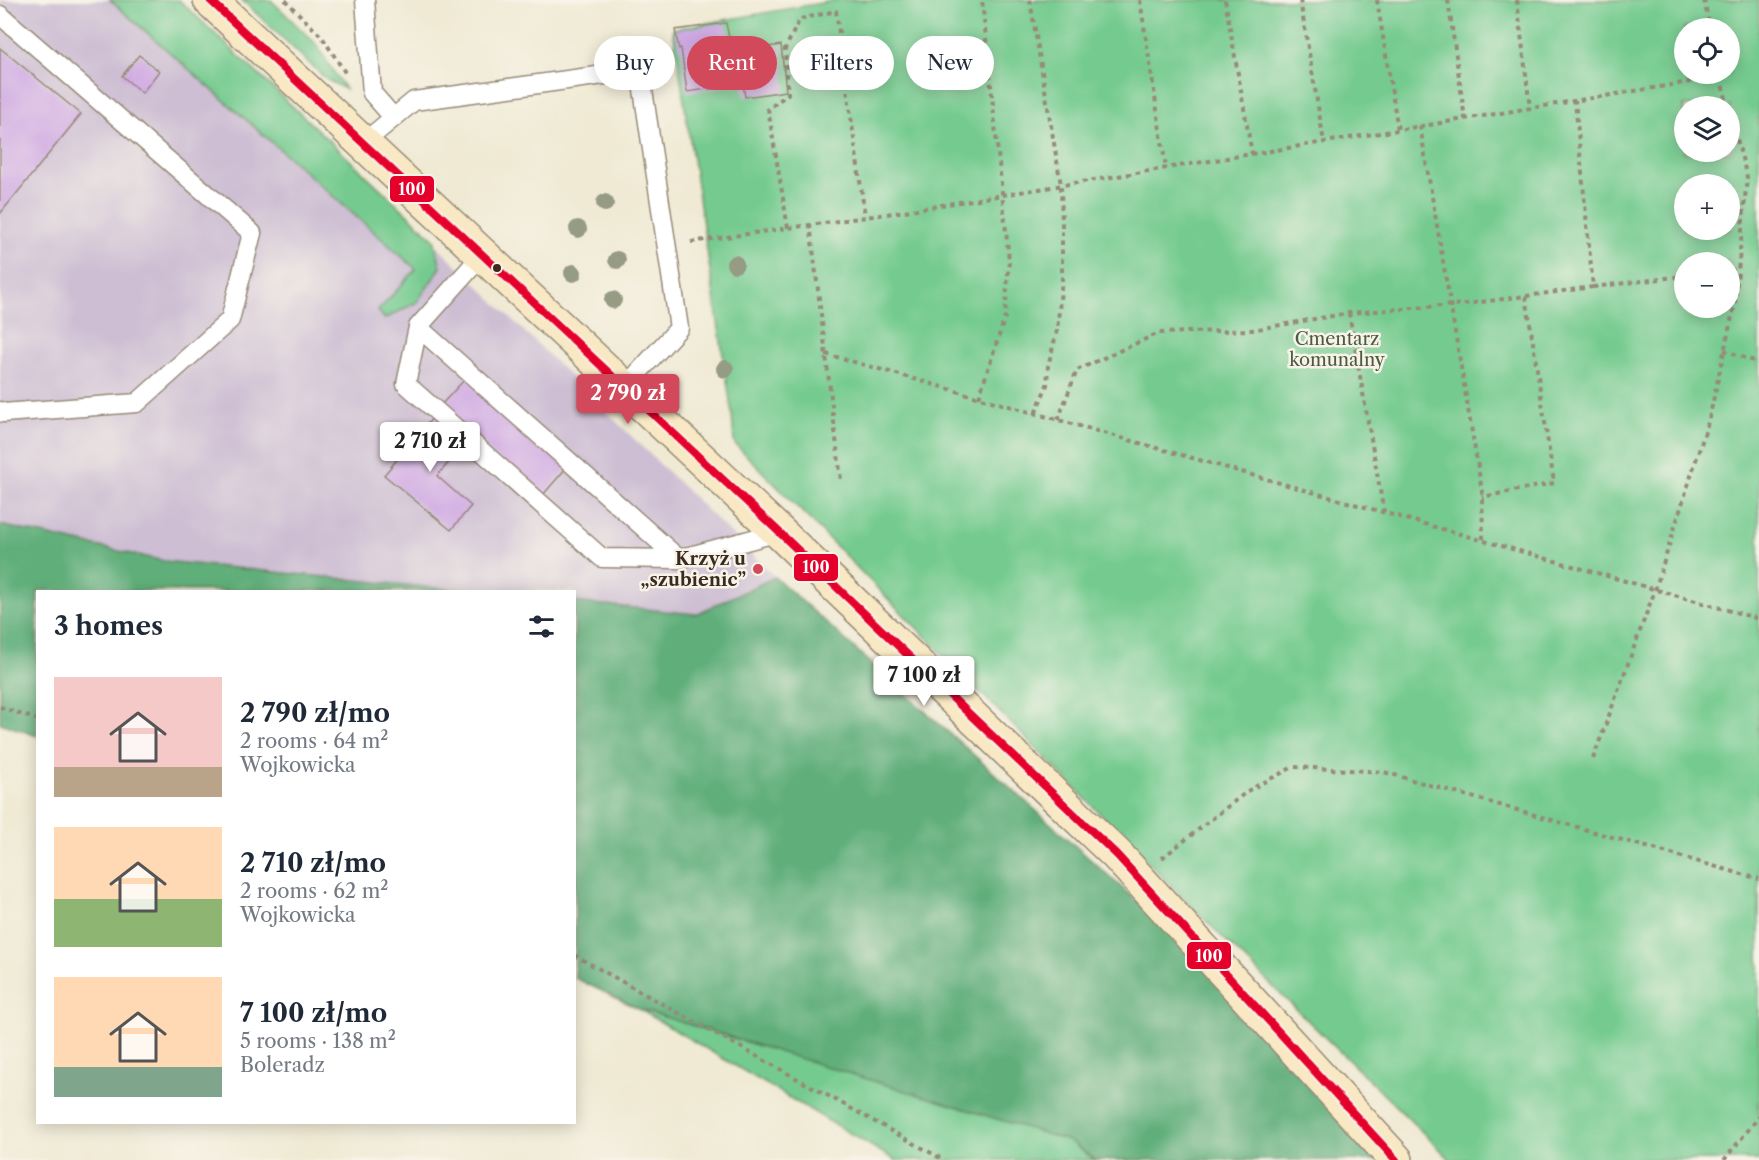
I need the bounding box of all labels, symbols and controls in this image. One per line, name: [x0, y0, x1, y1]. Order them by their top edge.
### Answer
map controls: [1674, 18, 1740, 318]
button: locate: [1674, 18, 1740, 84]
chip: Buy: [594, 36, 675, 90]
chip: Rent: [687, 36, 777, 90]
chip: Filters: [789, 36, 894, 90]
chip: New: [906, 36, 994, 90]
button: layers: [1674, 96, 1740, 162]
button: +: [1674, 174, 1740, 240]
line badge: 100: [389, 175, 435, 203]
text: 100: [398, 179, 426, 199]
button: −: [1674, 252, 1740, 318]
unlabelled marker: [491, 262, 503, 274]
park label: Cmentarz komunalny: [1289, 328, 1386, 371]
pin: 2 790 zł: [566, 374, 690, 425]
text: 2 790 zł: [590, 381, 666, 405]
pin: 2 710 zł: [368, 422, 492, 473]
text: 2 710 zł: [394, 429, 466, 453]
place label: Krzyż u „szubienic”: [641, 548, 746, 591]
line badge: 100: [793, 553, 839, 582]
text: 100: [802, 557, 830, 577]
marker: Krzyż u „szubienic”: [751, 562, 765, 576]
text: 3 homes: [54, 610, 163, 642]
icon: filters: [525, 610, 558, 643]
pin: 7 100 zł: [862, 656, 986, 707]
text: 7 100 zł: [887, 663, 961, 687]
text: 2 790 zł/mo: [240, 697, 390, 729]
icon: home: [102, 701, 174, 773]
text: 2 rooms · 64 m²: [240, 729, 389, 753]
text: Wojkowicka: [240, 753, 355, 777]
text: 2 710 zł/mo: [240, 847, 386, 879]
icon: home: [102, 851, 174, 923]
text: 2 rooms · 62 m²: [240, 879, 388, 903]
text: Wojkowicka: [240, 903, 355, 927]
line badge: 100: [1186, 941, 1232, 970]
text: 100: [1195, 946, 1223, 966]
text: 7 100 zł/mo: [240, 997, 387, 1029]
icon: home: [102, 1001, 174, 1073]
text: 5 rooms · 138 m²: [240, 1029, 396, 1053]
text: Boleradz: [240, 1053, 325, 1077]

